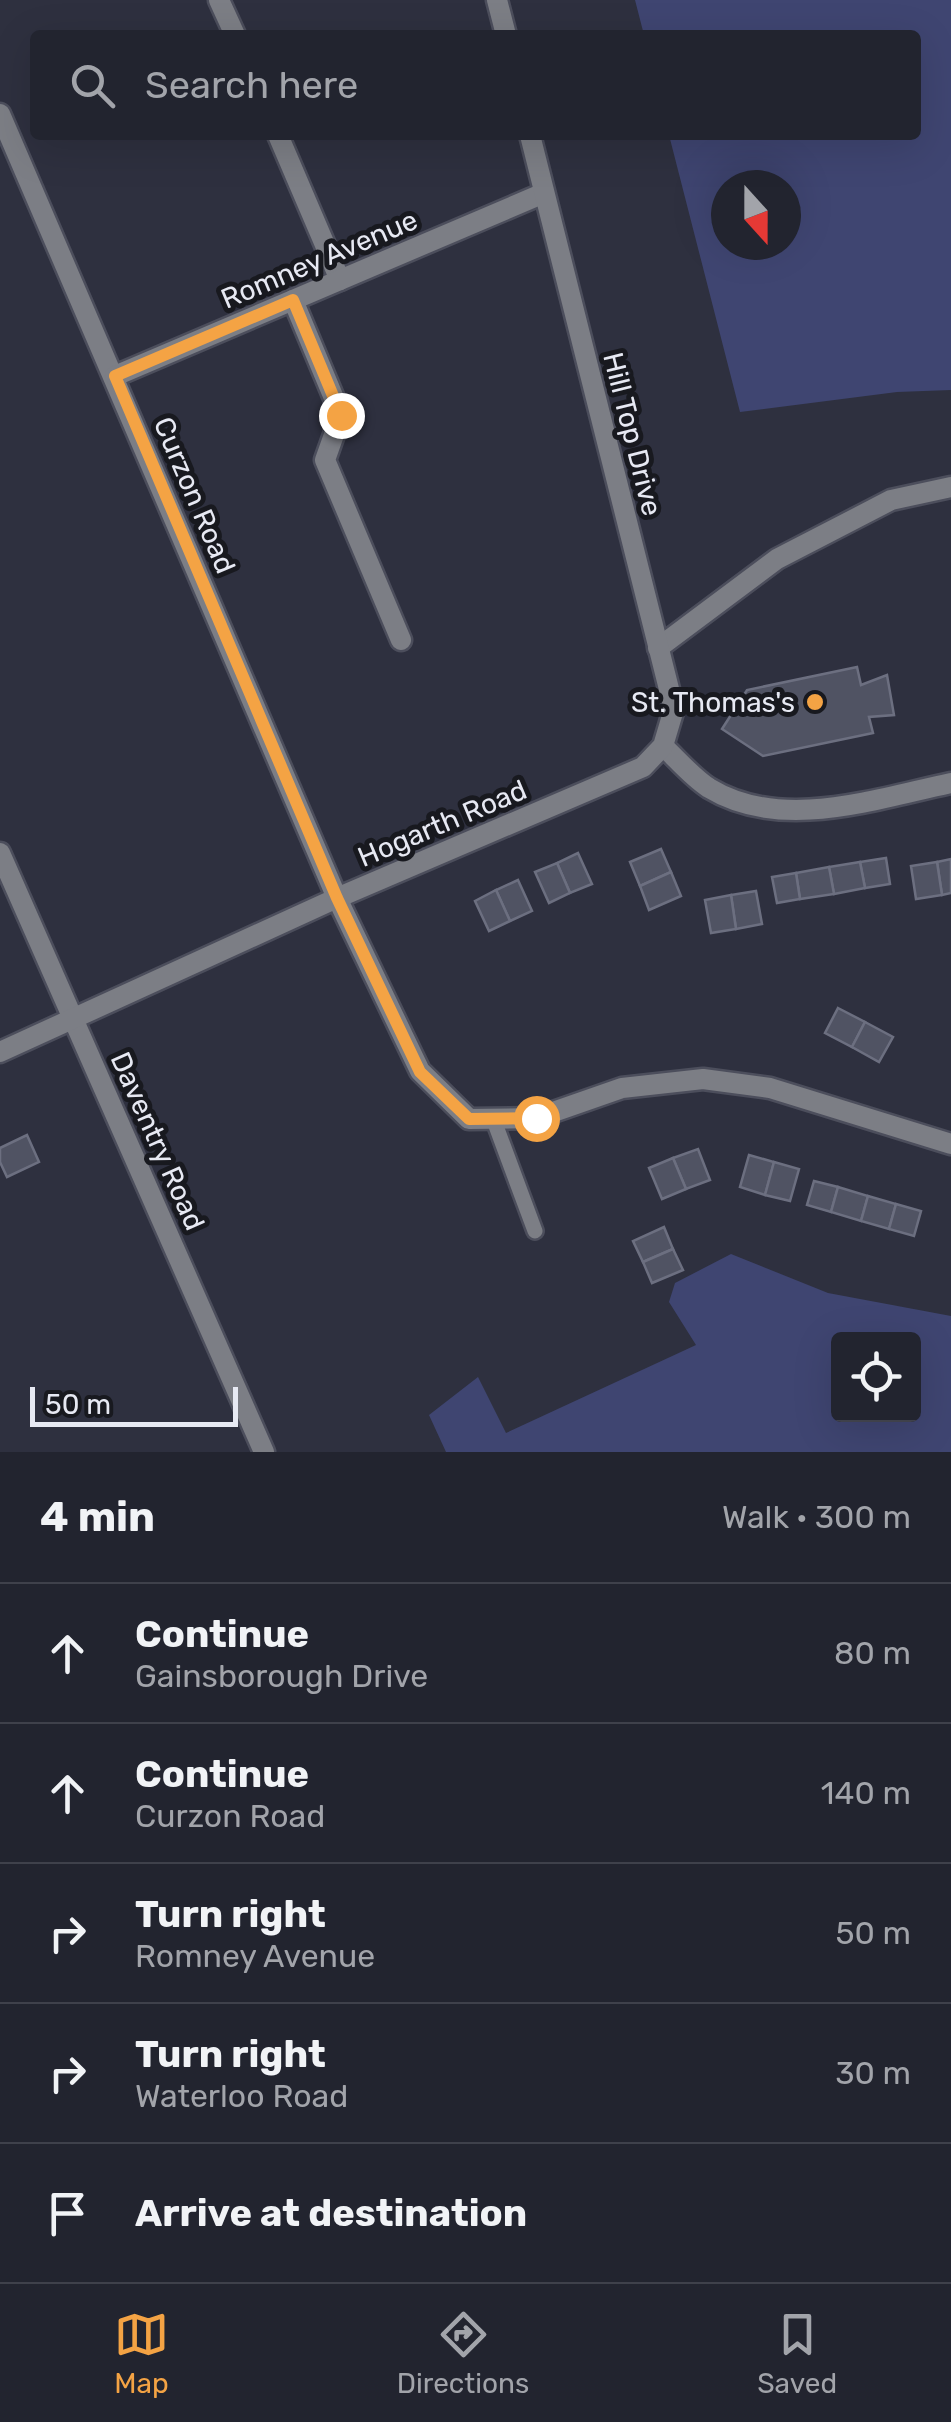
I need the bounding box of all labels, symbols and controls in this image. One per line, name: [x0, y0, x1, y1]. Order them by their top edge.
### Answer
search box: [30, 30, 921, 140]
icon: search: [65, 58, 120, 113]
text: Search here: [145, 62, 358, 108]
north arrow: [711, 170, 801, 260]
street label: Romney Avenue: [216, 203, 422, 316]
street label: Hill Top Drive: [596, 349, 669, 519]
route end: [319, 393, 365, 439]
street label: Curzon Road: [147, 412, 242, 578]
place label: St. Thomas's: [631, 686, 795, 719]
marker: St. Thomas's: [804, 691, 826, 713]
street label: Hogarth Road: [353, 773, 532, 874]
street label: Daventry Road: [104, 1047, 212, 1235]
route start: [514, 1096, 560, 1142]
map controls: [831, 1332, 921, 1422]
button: locate: [831, 1332, 921, 1422]
scale bar: [30, 1382, 238, 1426]
text: 50 m: [45, 1388, 111, 1421]
text: 4 min: [40, 1492, 155, 1542]
text: Walk · 300 m: [722, 1498, 911, 1536]
text: Continue: [135, 1611, 309, 1657]
icon: ahead: [40, 1626, 95, 1681]
text: 80 m: [834, 1634, 911, 1672]
text: Gainsborough Drive: [135, 1657, 428, 1695]
text: Continue: [135, 1751, 309, 1797]
icon: ahead: [40, 1766, 95, 1821]
text: 140 m: [821, 1774, 911, 1812]
text: Curzon Road: [135, 1797, 325, 1835]
text: Turn right: [135, 1891, 326, 1937]
icon: right: [40, 1906, 95, 1961]
text: 50 m: [835, 1914, 911, 1952]
text: Romney Avenue: [135, 1937, 375, 1975]
text: Turn right: [135, 2031, 326, 2077]
icon: right: [40, 2046, 95, 2101]
text: 30 m: [835, 2054, 911, 2092]
text: Waterloo Road: [135, 2077, 348, 2115]
icon: arrive: [40, 2186, 95, 2241]
text: Arrive at destination: [135, 2190, 527, 2236]
tab: Map: [114, 2307, 169, 2400]
tab: Directions: [397, 2307, 529, 2400]
tab: Saved: [757, 2307, 837, 2400]

